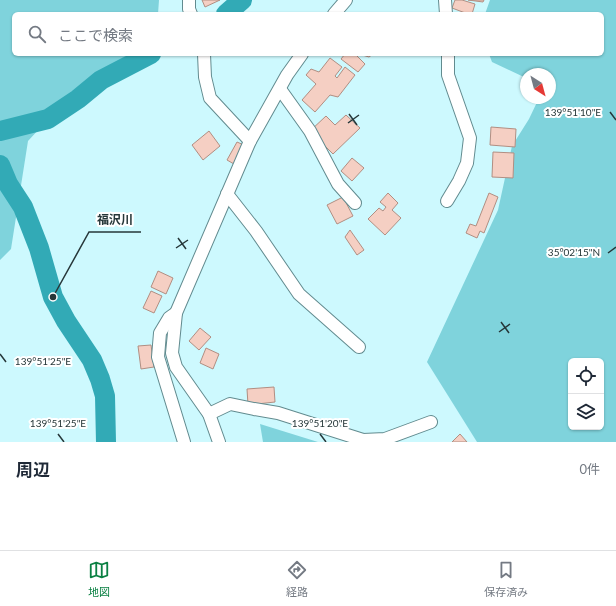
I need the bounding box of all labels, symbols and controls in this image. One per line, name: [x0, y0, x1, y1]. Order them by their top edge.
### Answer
search box: [12, 12, 604, 56]
icon: search: [26, 23, 48, 45]
text: ここで検索: [58, 26, 133, 44]
north arrow: [520, 68, 556, 104]
text: 139°51'10"E: [545, 106, 601, 118]
callout: 福沢川: [89, 208, 141, 232]
text: 福沢川: [97, 212, 133, 227]
text: 35°02'15"N: [548, 246, 600, 258]
text: 139°51'25"E: [15, 355, 71, 367]
map controls: [568, 358, 604, 430]
button: locate: [568, 358, 604, 394]
button: layers: [568, 394, 604, 430]
text: 139°51'25"E: [30, 417, 86, 429]
text: 139°51'20"E: [292, 417, 348, 429]
text: 周辺: [16, 459, 50, 480]
text: 0件: [579, 461, 600, 477]
tab: 地図: [88, 559, 110, 599]
tab: 経路: [286, 559, 308, 599]
tab: 保存済み: [484, 559, 528, 599]

